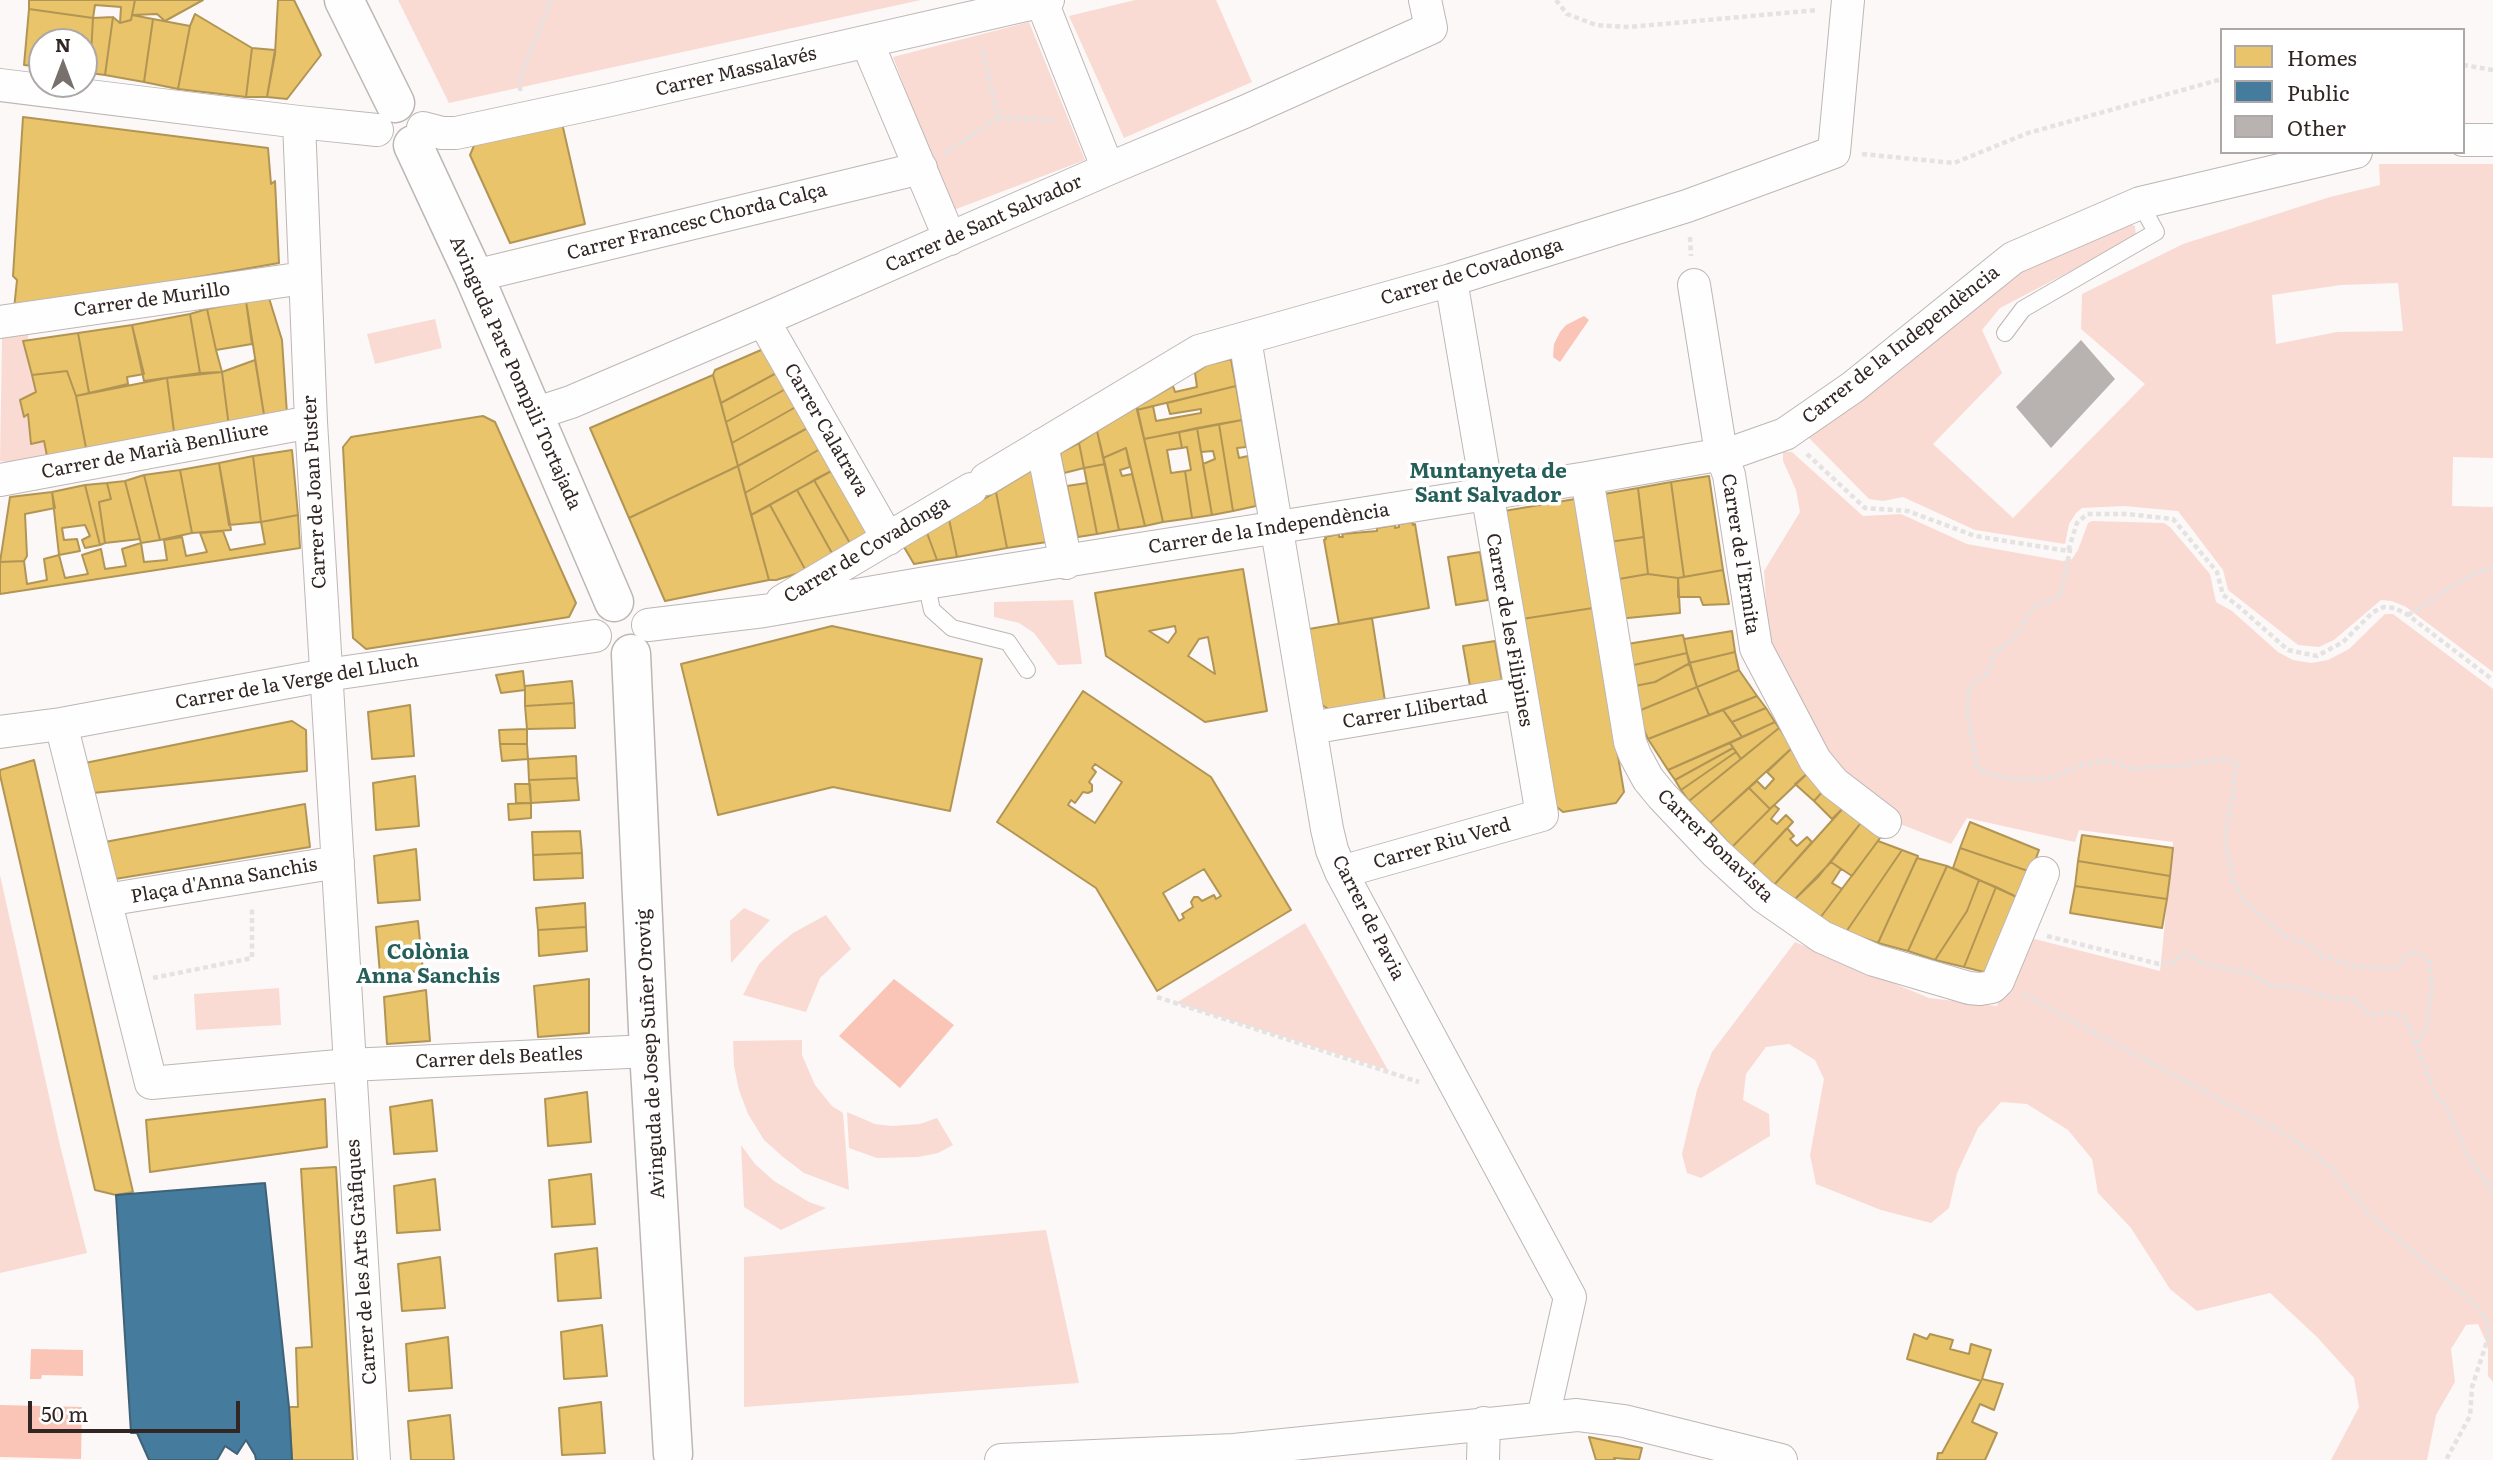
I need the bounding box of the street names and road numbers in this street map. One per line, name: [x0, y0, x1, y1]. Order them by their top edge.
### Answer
street label: Carrer Massalavés: [653, 42, 819, 102]
street label: Carrer de Sant Salvador: [882, 170, 1086, 278]
street label: Carrer Francesc Chorda Calça: [565, 179, 829, 265]
street label: Avinguda Pare Pompili Tortajada: [444, 232, 586, 514]
street label: Carrer de Covadonga: [1378, 233, 1566, 311]
street label: Carrer de la Independència: [1798, 261, 2004, 429]
street label: Carrer de Murillo: [72, 278, 232, 322]
street label: Carrer Calatrava: [779, 359, 873, 501]
street label: Carrer de Joan Fuster: [299, 395, 331, 589]
street label: Carrer de Marià Benlliure: [39, 418, 271, 484]
street label: Carrer de l'Ermita: [1716, 472, 1764, 636]
street label: Carrer de Covadonga: [780, 491, 954, 609]
street label: Carrer de la Independència: [1147, 499, 1391, 559]
street label: Carrer de les Filipines: [1481, 532, 1537, 728]
street label: Carrer de la Verge del Lluch: [174, 649, 420, 715]
street label: Carrer Llibertad: [1341, 686, 1489, 734]
street label: Carrer Bonavista: [1652, 785, 1778, 907]
street label: Carrer Riu Verd: [1371, 814, 1513, 874]
street label: Carrer de Pavia: [1327, 852, 1409, 984]
street label: Plaça d'Anna Sanchis: [129, 853, 319, 909]
street label: Avinguda de Josep Suñer Orovig: [632, 908, 670, 1200]
street label: Carrer dels Beatles: [415, 1042, 583, 1074]
street label: Carrer de les Arts Gràfiques: [342, 1139, 382, 1385]

